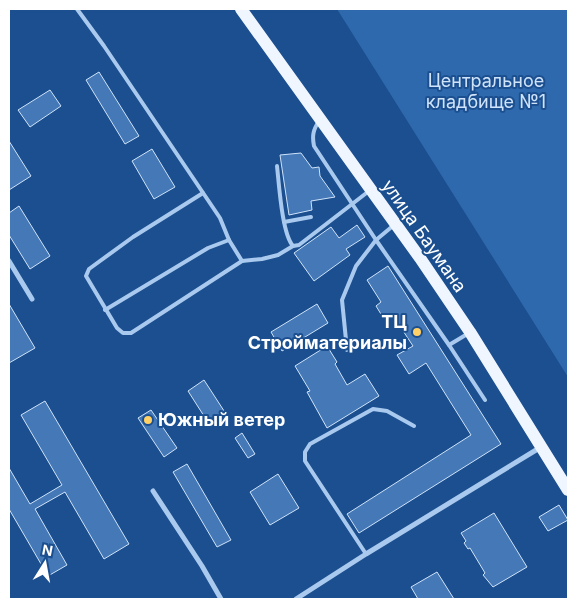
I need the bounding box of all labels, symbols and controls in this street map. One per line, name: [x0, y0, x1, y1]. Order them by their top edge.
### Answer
park label: Центральное кладбище №1: [426, 70, 546, 112]
street label: улица Баумана: [378, 175, 471, 296]
place label: ТЦ Стройматериалы: [248, 311, 407, 353]
marker: ТЦ Стройматериалы: [411, 326, 423, 338]
place label: Южный ветер: [158, 409, 285, 430]
marker: Южный ветер: [142, 414, 154, 426]
north arrow: [20, 538, 70, 588]
text: N: [41, 540, 54, 559]

